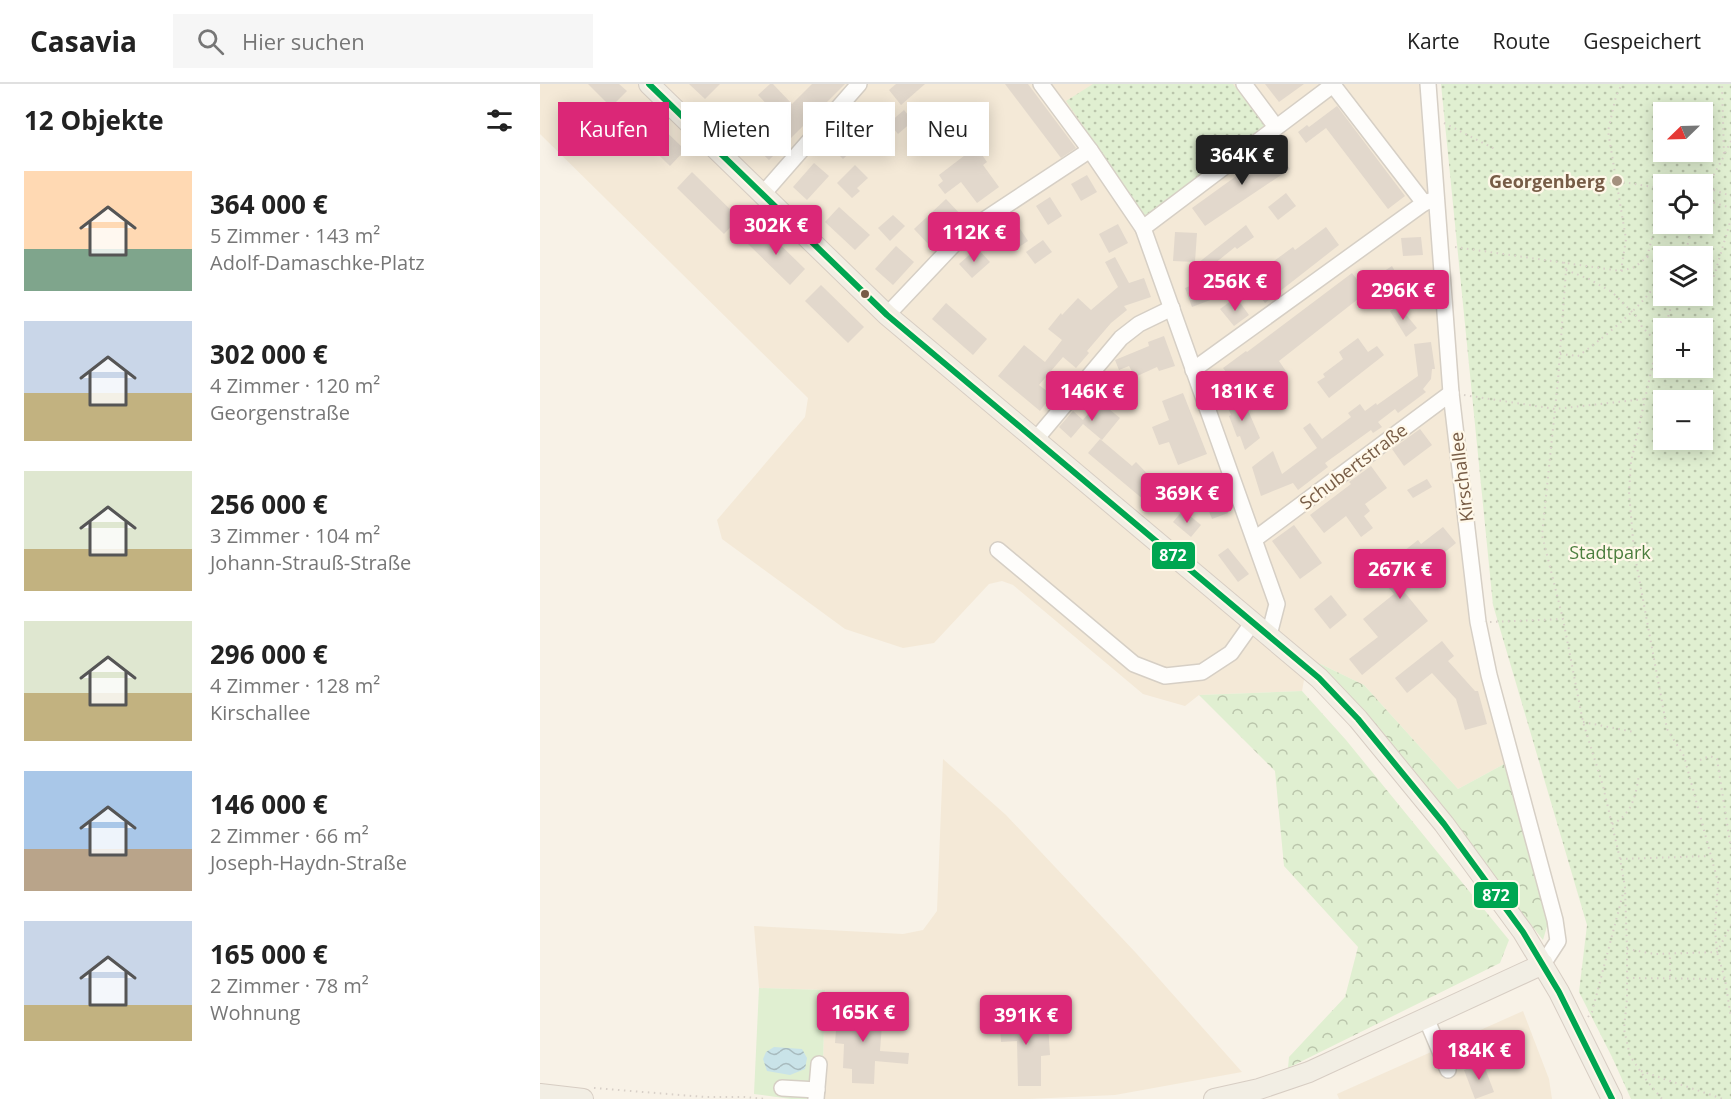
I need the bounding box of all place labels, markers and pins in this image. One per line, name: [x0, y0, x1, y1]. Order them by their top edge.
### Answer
pin: 364K €: [1193, 135, 1291, 186]
place label: Georgenberg: [1489, 169, 1605, 193]
marker: Georgenberg: [1610, 174, 1624, 188]
pin: 302K €: [727, 205, 825, 256]
pin: 112K €: [925, 212, 1023, 263]
pin: 256K €: [1186, 261, 1284, 312]
pin: 296K €: [1354, 270, 1452, 321]
unlabelled marker: [859, 288, 871, 300]
pin: 146K €: [1043, 371, 1141, 422]
pin: 181K €: [1193, 371, 1291, 422]
pin: 369K €: [1138, 473, 1236, 524]
pin: 267K €: [1351, 549, 1449, 600]
pin: 165K €: [814, 992, 912, 1043]
pin: 391K €: [977, 995, 1075, 1046]
pin: 184K €: [1430, 1030, 1528, 1081]

